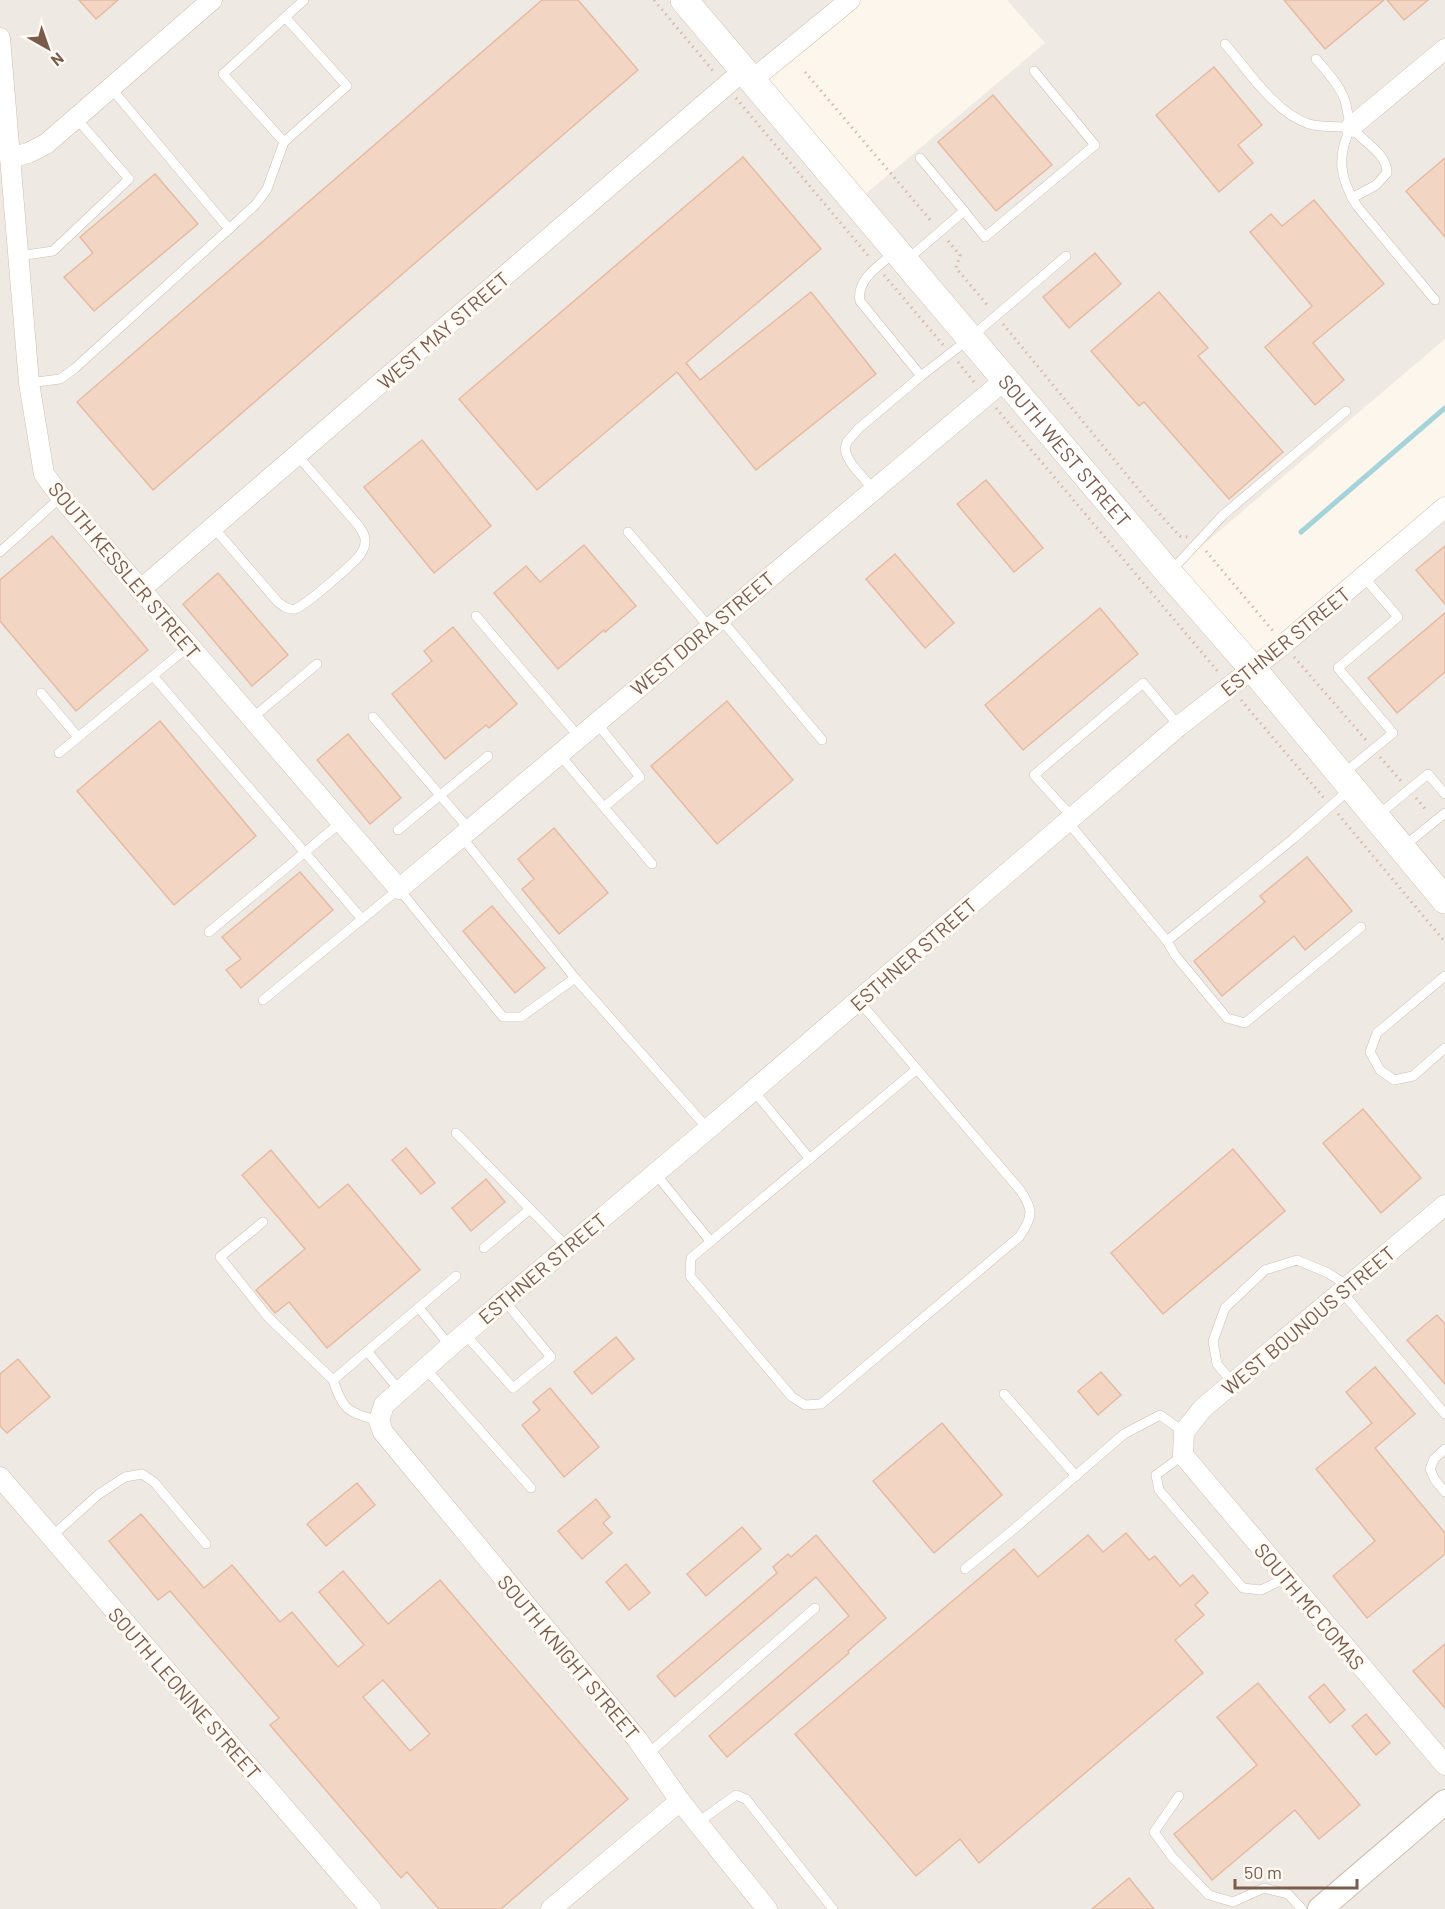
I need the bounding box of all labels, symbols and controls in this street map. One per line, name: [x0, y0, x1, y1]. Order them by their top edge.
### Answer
north arrow: [18, 18, 78, 78]
text: N: [48, 49, 68, 71]
street label: WEST MAY STREET: [372, 266, 514, 394]
street label: SOUTH WEST STREET: [994, 369, 1136, 531]
street label: SOUTH KESSLER STREET: [44, 477, 206, 663]
street label: WEST DORA STREET: [625, 566, 779, 700]
street label: ESTHNER STREET: [1215, 581, 1355, 701]
street label: ESTHNER STREET: [845, 892, 981, 1016]
street label: ESTHNER STREET: [473, 1207, 611, 1329]
street label: WEST BOUNOUS STREET: [1216, 1240, 1400, 1400]
street label: SOUTH MC COMAS: [1250, 1538, 1370, 1674]
street label: SOUTH KNIGHT STREET: [493, 1570, 645, 1744]
street label: SOUTH LEONINE STREET: [104, 1602, 266, 1784]
scale bar: [1235, 1852, 1356, 1890]
text: 50 m: [1244, 1861, 1282, 1883]

